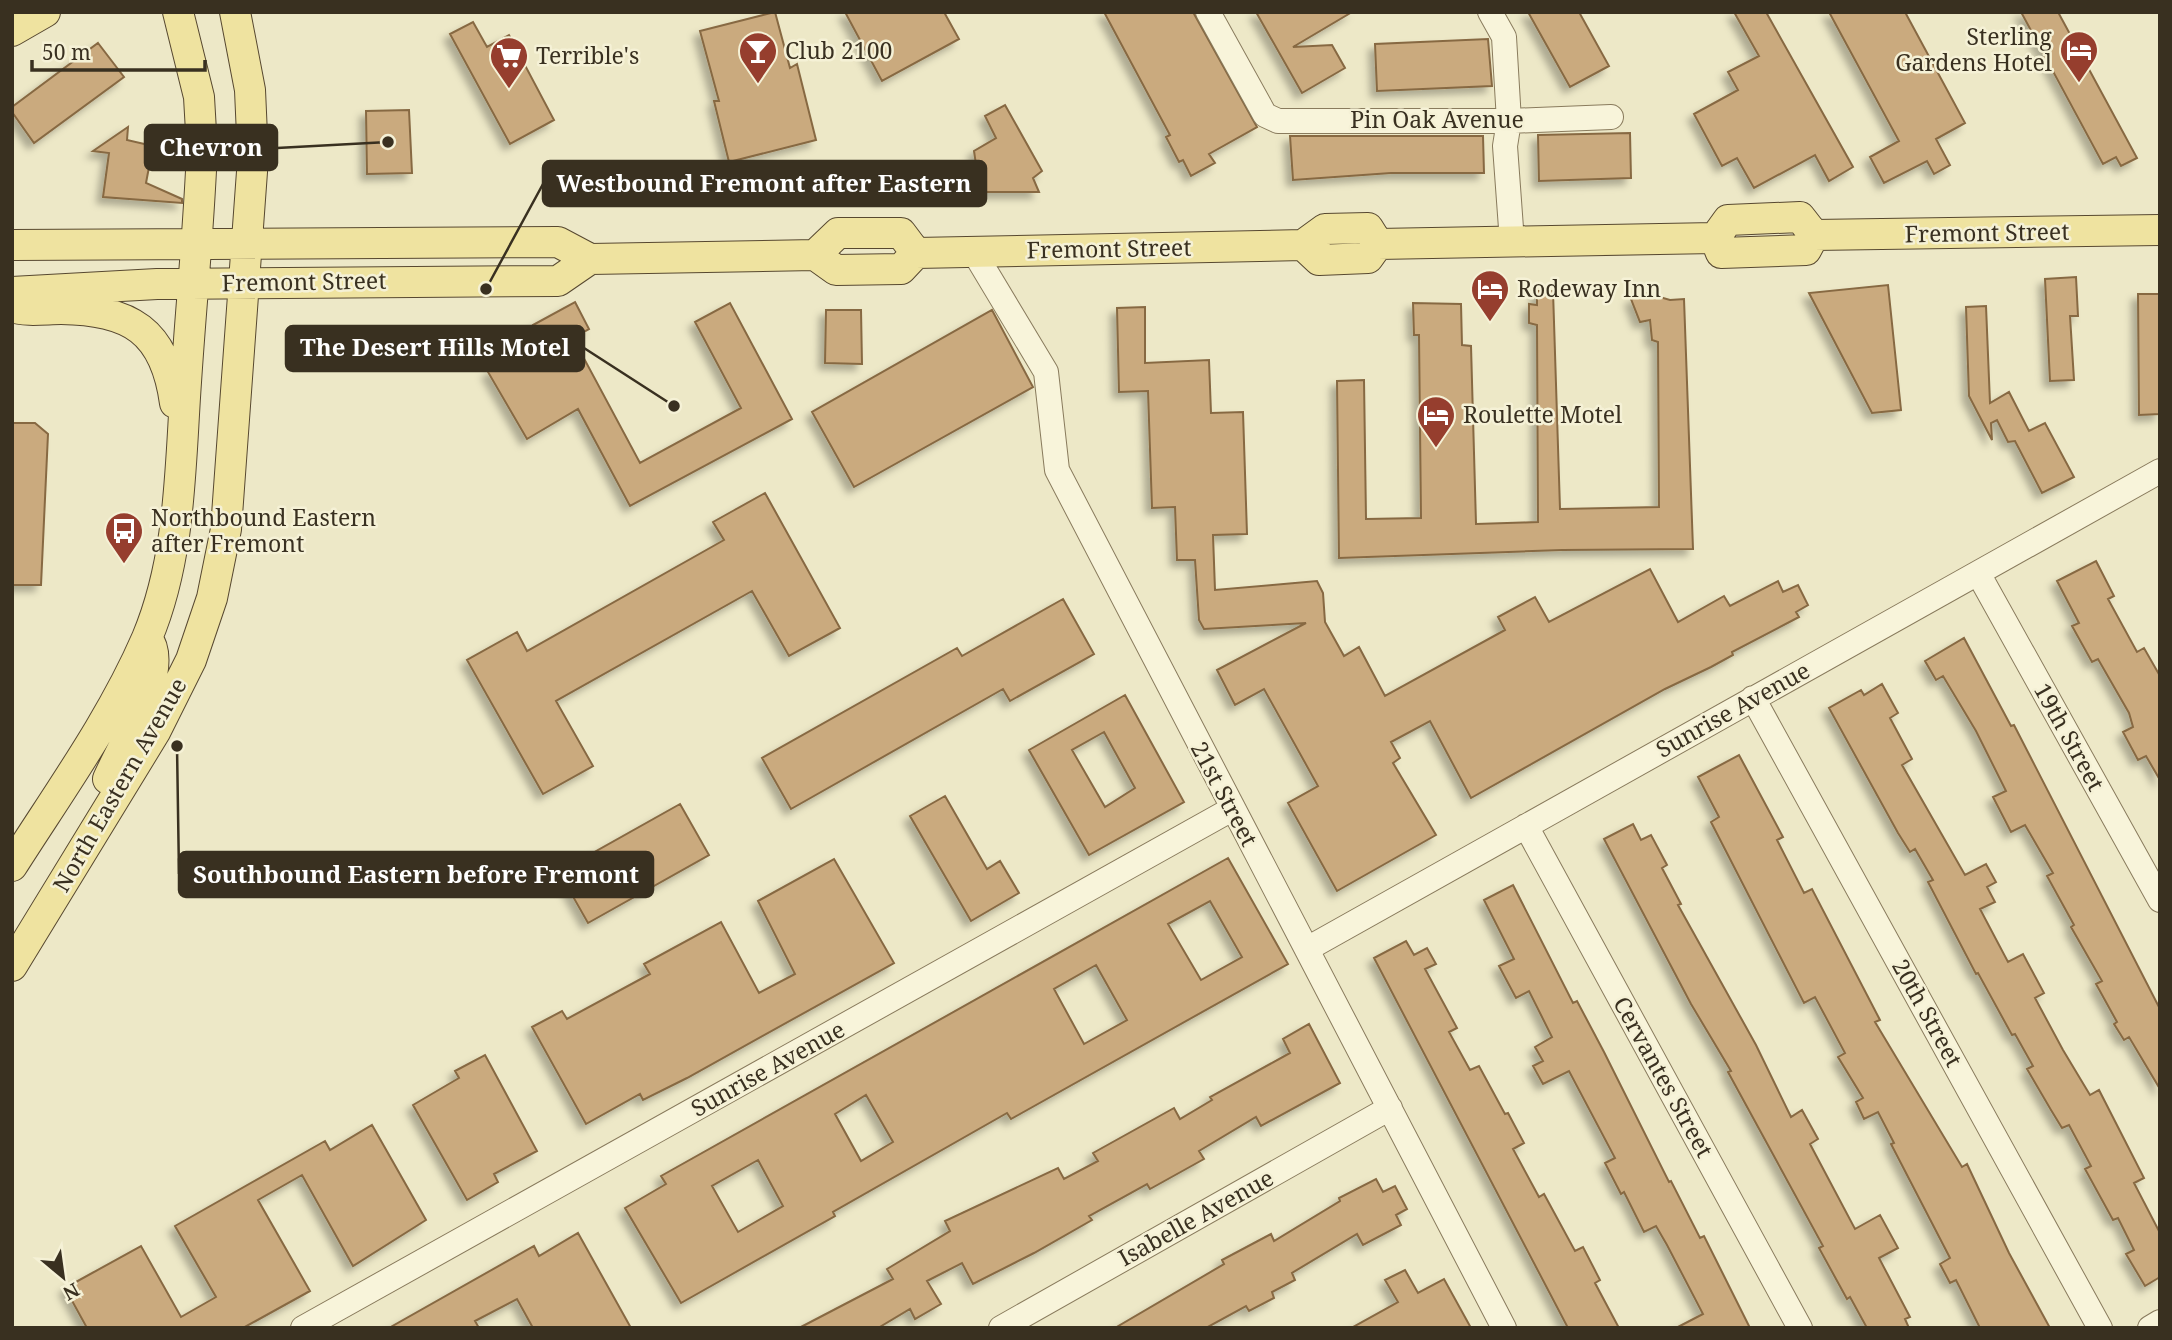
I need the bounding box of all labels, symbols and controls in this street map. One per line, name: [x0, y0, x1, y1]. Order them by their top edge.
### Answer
place label: Sterling Gardens Hotel: [1895, 20, 2053, 78]
scale bar: [32, 28, 205, 72]
hotel icon: Sterling Gardens Hotel: [2058, 29, 2100, 84]
bar icon: Club 2100: [737, 30, 779, 85]
place label: Club 2100: [785, 34, 892, 66]
supermarket icon: Terrible's: [488, 35, 530, 90]
text: 50 m: [42, 38, 91, 66]
place label: Terrible's: [536, 39, 639, 71]
street label: Pin Oak Avenue: [1350, 103, 1524, 135]
callout: Chevron: [145, 125, 277, 170]
text: Chevron: [159, 130, 263, 163]
callout: Westbound Fremont after Eastern: [543, 161, 986, 206]
text: Westbound Fremont after Eastern: [557, 166, 971, 199]
street label: Fremont Street: [1904, 215, 2070, 249]
street label: Fremont Street: [1026, 231, 1192, 265]
street label: Fremont Street: [221, 264, 387, 298]
hotel icon: Rodeway Inn: [1469, 268, 1511, 323]
place label: Rodeway Inn: [1517, 272, 1661, 304]
callout: The Desert Hills Motel: [286, 326, 584, 371]
text: The Desert Hills Motel: [300, 330, 570, 363]
hotel icon: Roulette Motel: [1415, 394, 1457, 449]
place label: Roulette Motel: [1463, 398, 1622, 430]
place label: Northbound Eastern after Fremont: [151, 501, 376, 559]
bus stop icon: Northbound Eastern after Fremont: [103, 510, 145, 565]
street label: Sunrise Avenue: [1650, 654, 1815, 765]
street label: North Eastern Avenue: [45, 672, 194, 897]
street label: 19th Street: [2027, 677, 2113, 796]
street label: 21st Street: [1184, 736, 1266, 852]
callout: Southbound Eastern before Fremont: [179, 852, 653, 897]
text: Southbound Eastern before Fremont: [193, 857, 639, 890]
street label: 20th Street: [1885, 953, 1971, 1072]
street label: Cervantes Street: [1606, 990, 1721, 1163]
street label: Sunrise Avenue: [685, 1013, 850, 1124]
street label: Isabelle Avenue: [1112, 1161, 1279, 1273]
north arrow: [28, 1242, 98, 1312]
text: N: [58, 1277, 84, 1307]

